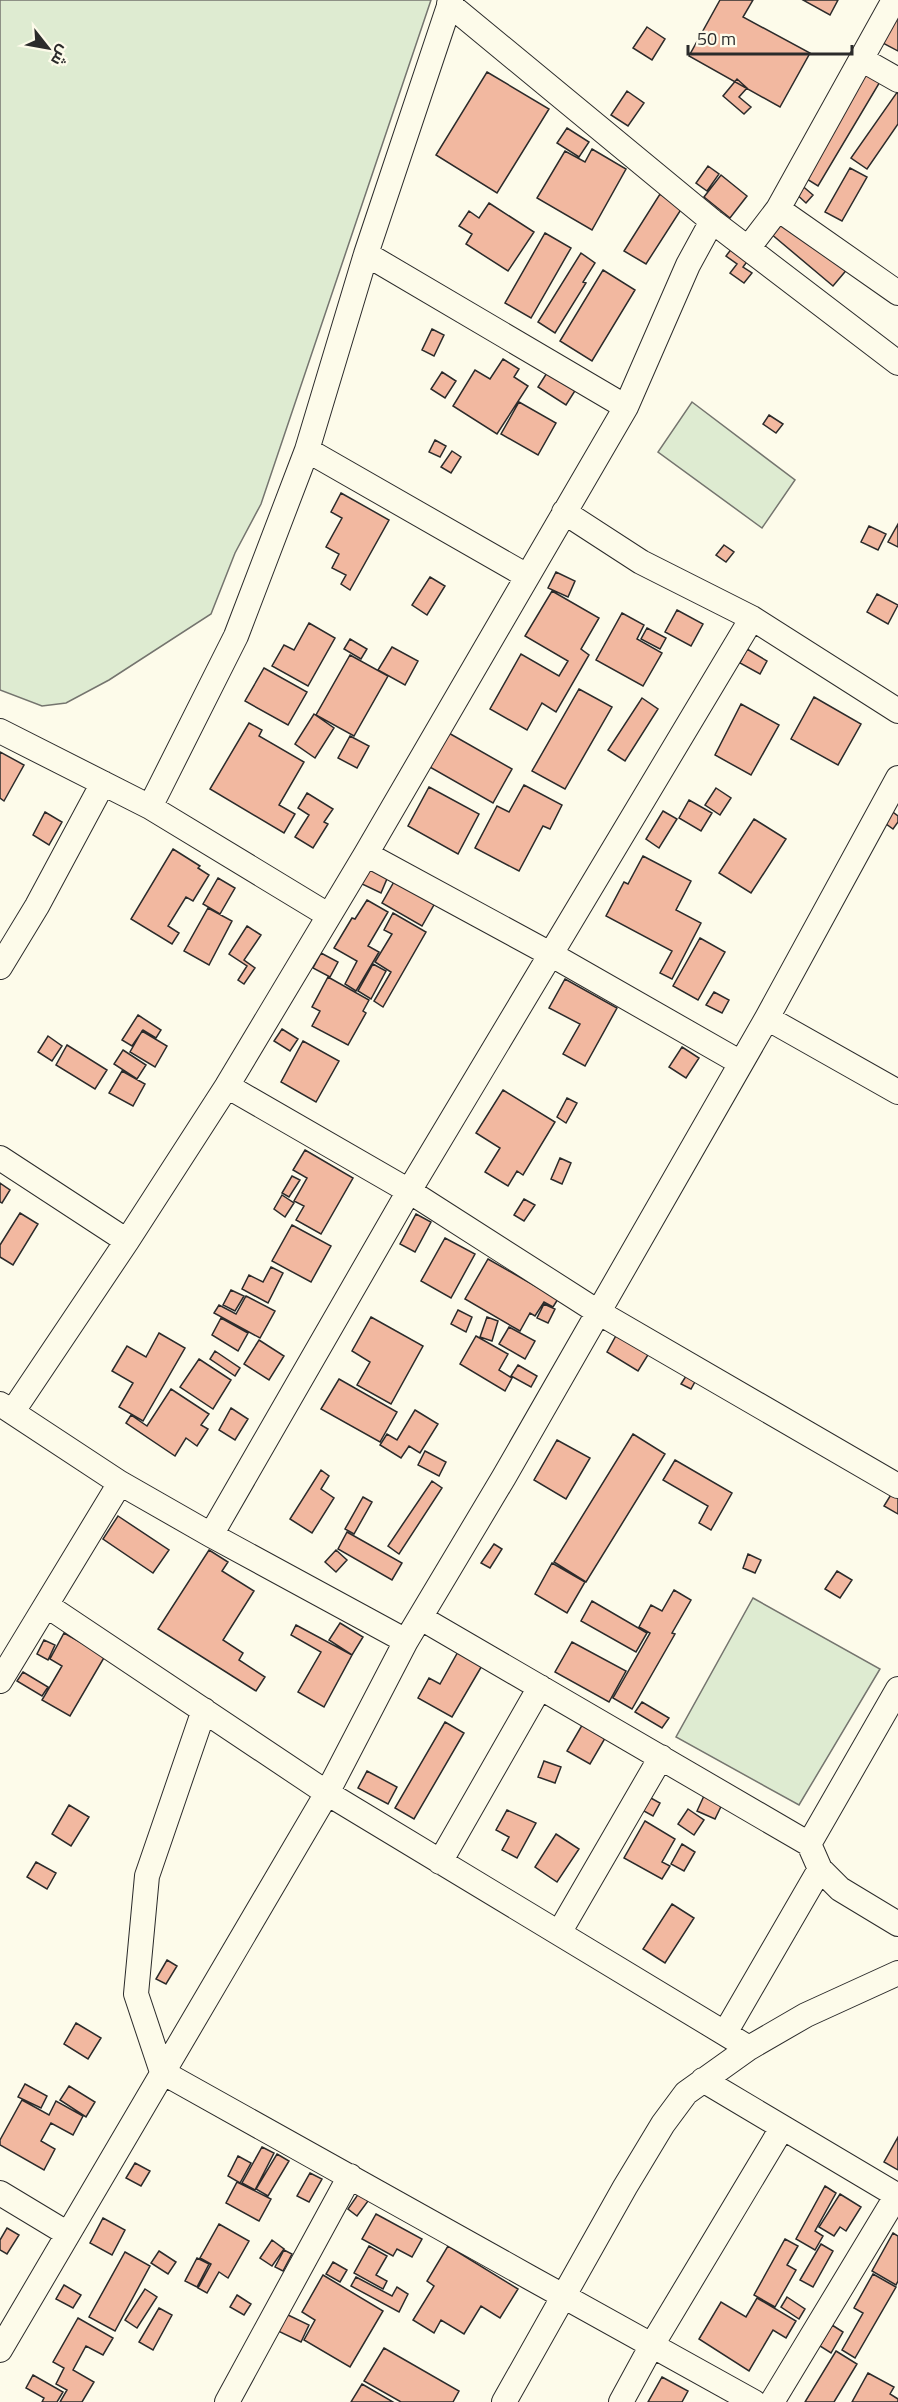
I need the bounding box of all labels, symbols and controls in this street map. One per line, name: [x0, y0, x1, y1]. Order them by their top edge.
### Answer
north arrow: [18, 18, 78, 78]
scale bar: [688, 18, 852, 56]
text: 50 m: [697, 25, 736, 52]
text: ش: [45, 41, 76, 71]

